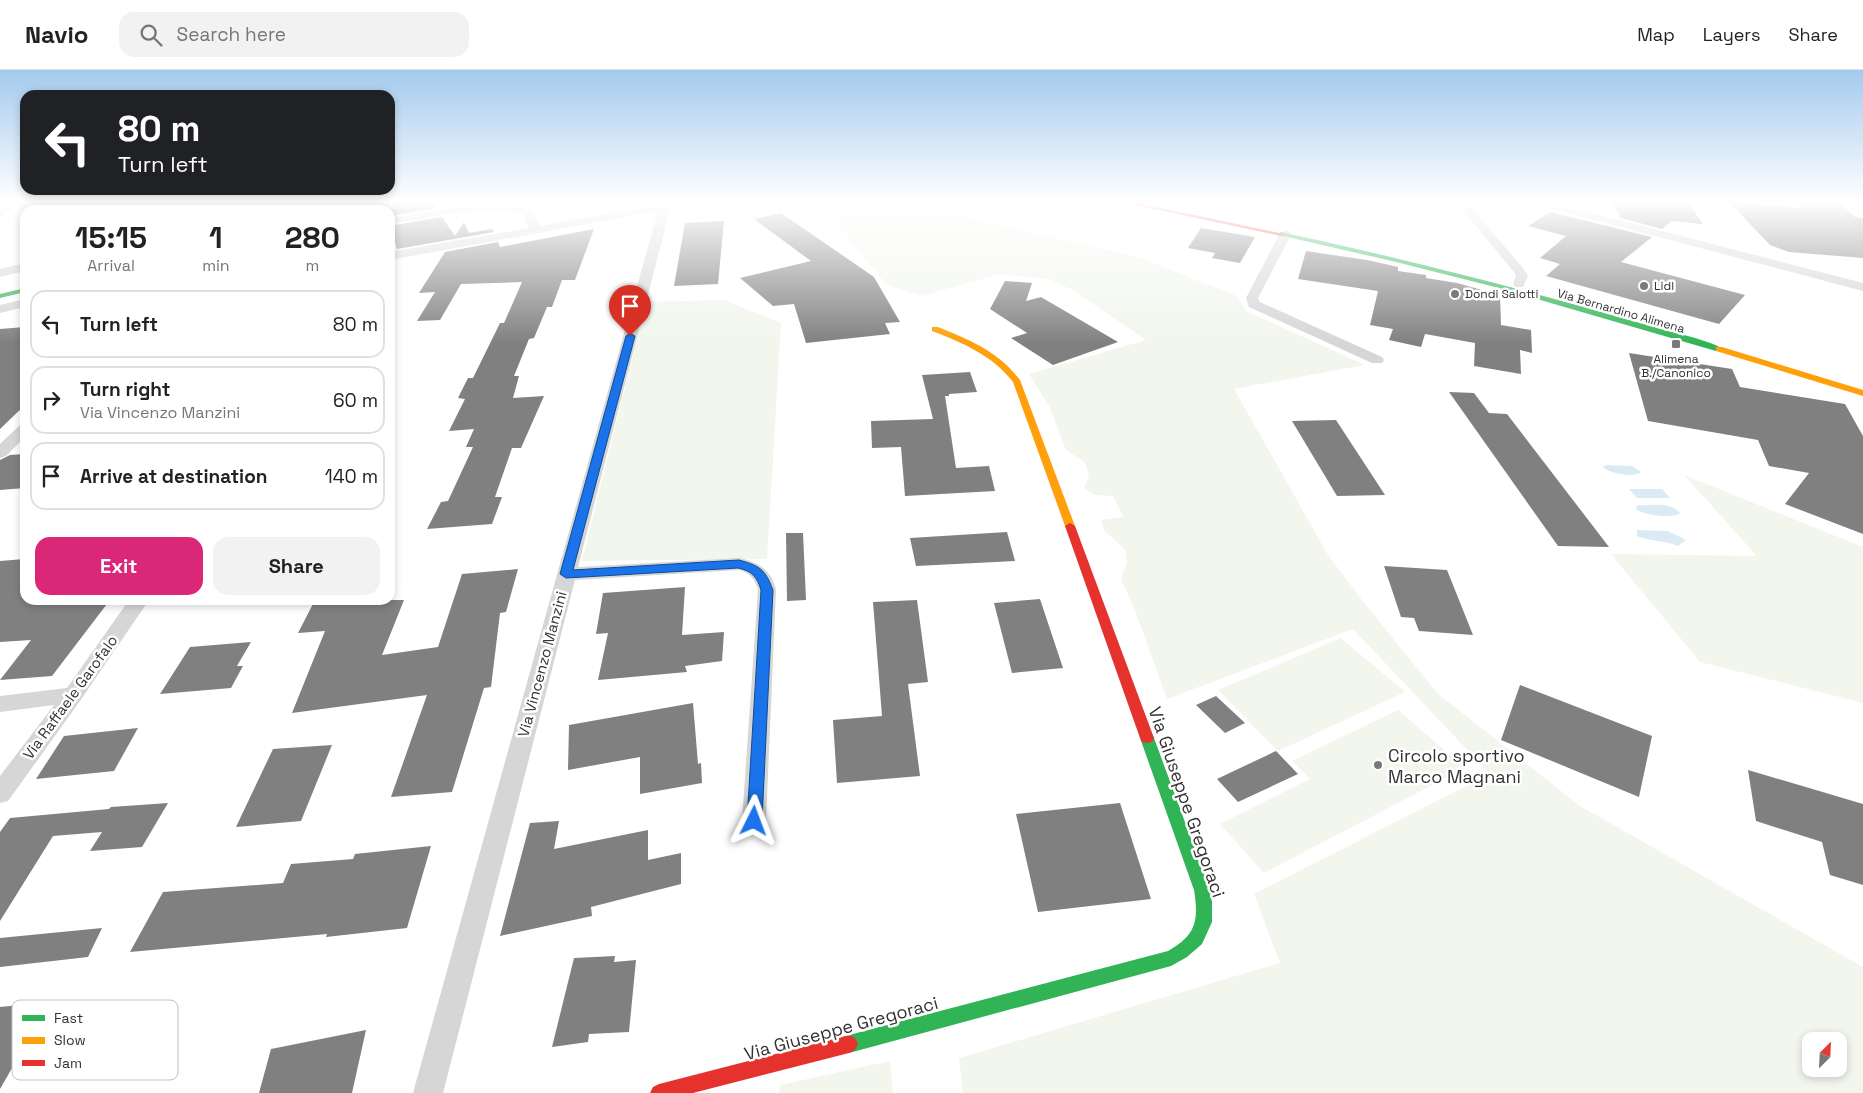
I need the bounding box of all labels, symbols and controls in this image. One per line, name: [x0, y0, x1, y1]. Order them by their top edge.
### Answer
search box: [119, 12, 469, 57]
text: Navio: [25, 19, 89, 50]
icon: search: [137, 21, 165, 49]
text: Search here: [177, 22, 286, 47]
text: Map: [1637, 23, 1675, 46]
text: Layers: [1703, 23, 1760, 46]
text: Share: [1788, 23, 1838, 46]
text: 80 m: [118, 107, 200, 151]
icon: left: [35, 110, 100, 175]
text: Turn left: [118, 150, 208, 178]
text: 15:15: [75, 218, 147, 257]
text: 1: [209, 218, 223, 257]
text: 280: [285, 218, 340, 257]
text: Arrival: [87, 255, 135, 276]
text: min: [202, 255, 230, 276]
text: m: [305, 255, 319, 276]
place label: Lidl: [1654, 278, 1674, 294]
marker: Lidl: [1638, 280, 1650, 292]
pin: [609, 285, 651, 336]
street label: Via Bernardino Alimena: [1555, 285, 1687, 337]
place label: Dondi Salotti: [1465, 286, 1538, 302]
marker: Dondi Salotti: [1449, 288, 1461, 300]
icon: arrive: [616, 292, 644, 320]
icon: left: [37, 310, 65, 338]
text: Turn left: [80, 312, 158, 337]
text: 80 m: [333, 312, 378, 337]
marker: Alimena B./Canonico: [1670, 338, 1682, 350]
place label: Alimena B./Canonico: [1641, 351, 1711, 381]
text: Turn right: [80, 377, 170, 402]
icon: right: [37, 386, 65, 414]
text: 60 m: [333, 388, 378, 413]
text: Via Vincenzo Manzini: [80, 402, 240, 423]
icon: arrive: [37, 462, 65, 490]
text: Arrive at destination: [80, 464, 268, 489]
text: 140 m: [325, 464, 378, 489]
button: Exit: [35, 537, 203, 595]
button: Share: [213, 537, 380, 595]
street label: Via Vincenzo Manzini: [513, 589, 571, 739]
street label: Via Raffaele Garofalo: [19, 631, 121, 763]
street label: Via Giuseppe Gregoraci: [1144, 704, 1230, 900]
place label: Circolo sportivo Marco Magnani: [1388, 744, 1525, 788]
marker: Circolo sportivo Marco Magnani: [1372, 759, 1384, 771]
position arrow: [727, 794, 779, 846]
street label: Via Giuseppe Gregoraci: [741, 991, 941, 1065]
legend: [12, 1000, 178, 1080]
text: Fast: [54, 1009, 83, 1027]
text: Slow: [54, 1031, 86, 1049]
north arrow: [1802, 1032, 1848, 1078]
map controls: [1802, 1032, 1847, 1077]
text: Jam: [54, 1054, 82, 1072]

